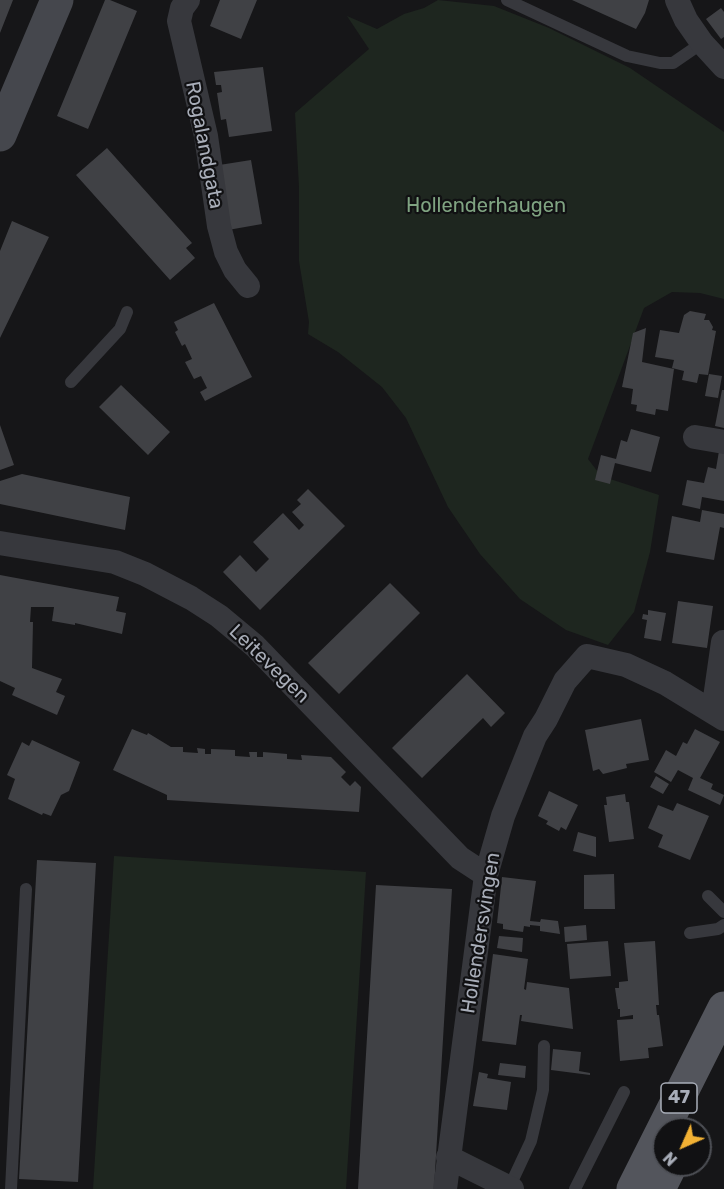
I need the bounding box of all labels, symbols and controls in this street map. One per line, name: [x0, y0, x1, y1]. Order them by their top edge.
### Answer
street label: Rogalandgata: [180, 79, 228, 211]
park label: Hollenderhaugen: [406, 194, 566, 218]
street label: Leitevegen: [224, 620, 314, 708]
street label: Hollendersvingen: [456, 851, 506, 1015]
road number: 47: [661, 1083, 697, 1113]
north arrow: [652, 1117, 712, 1177]
text: N: [660, 1148, 681, 1169]

